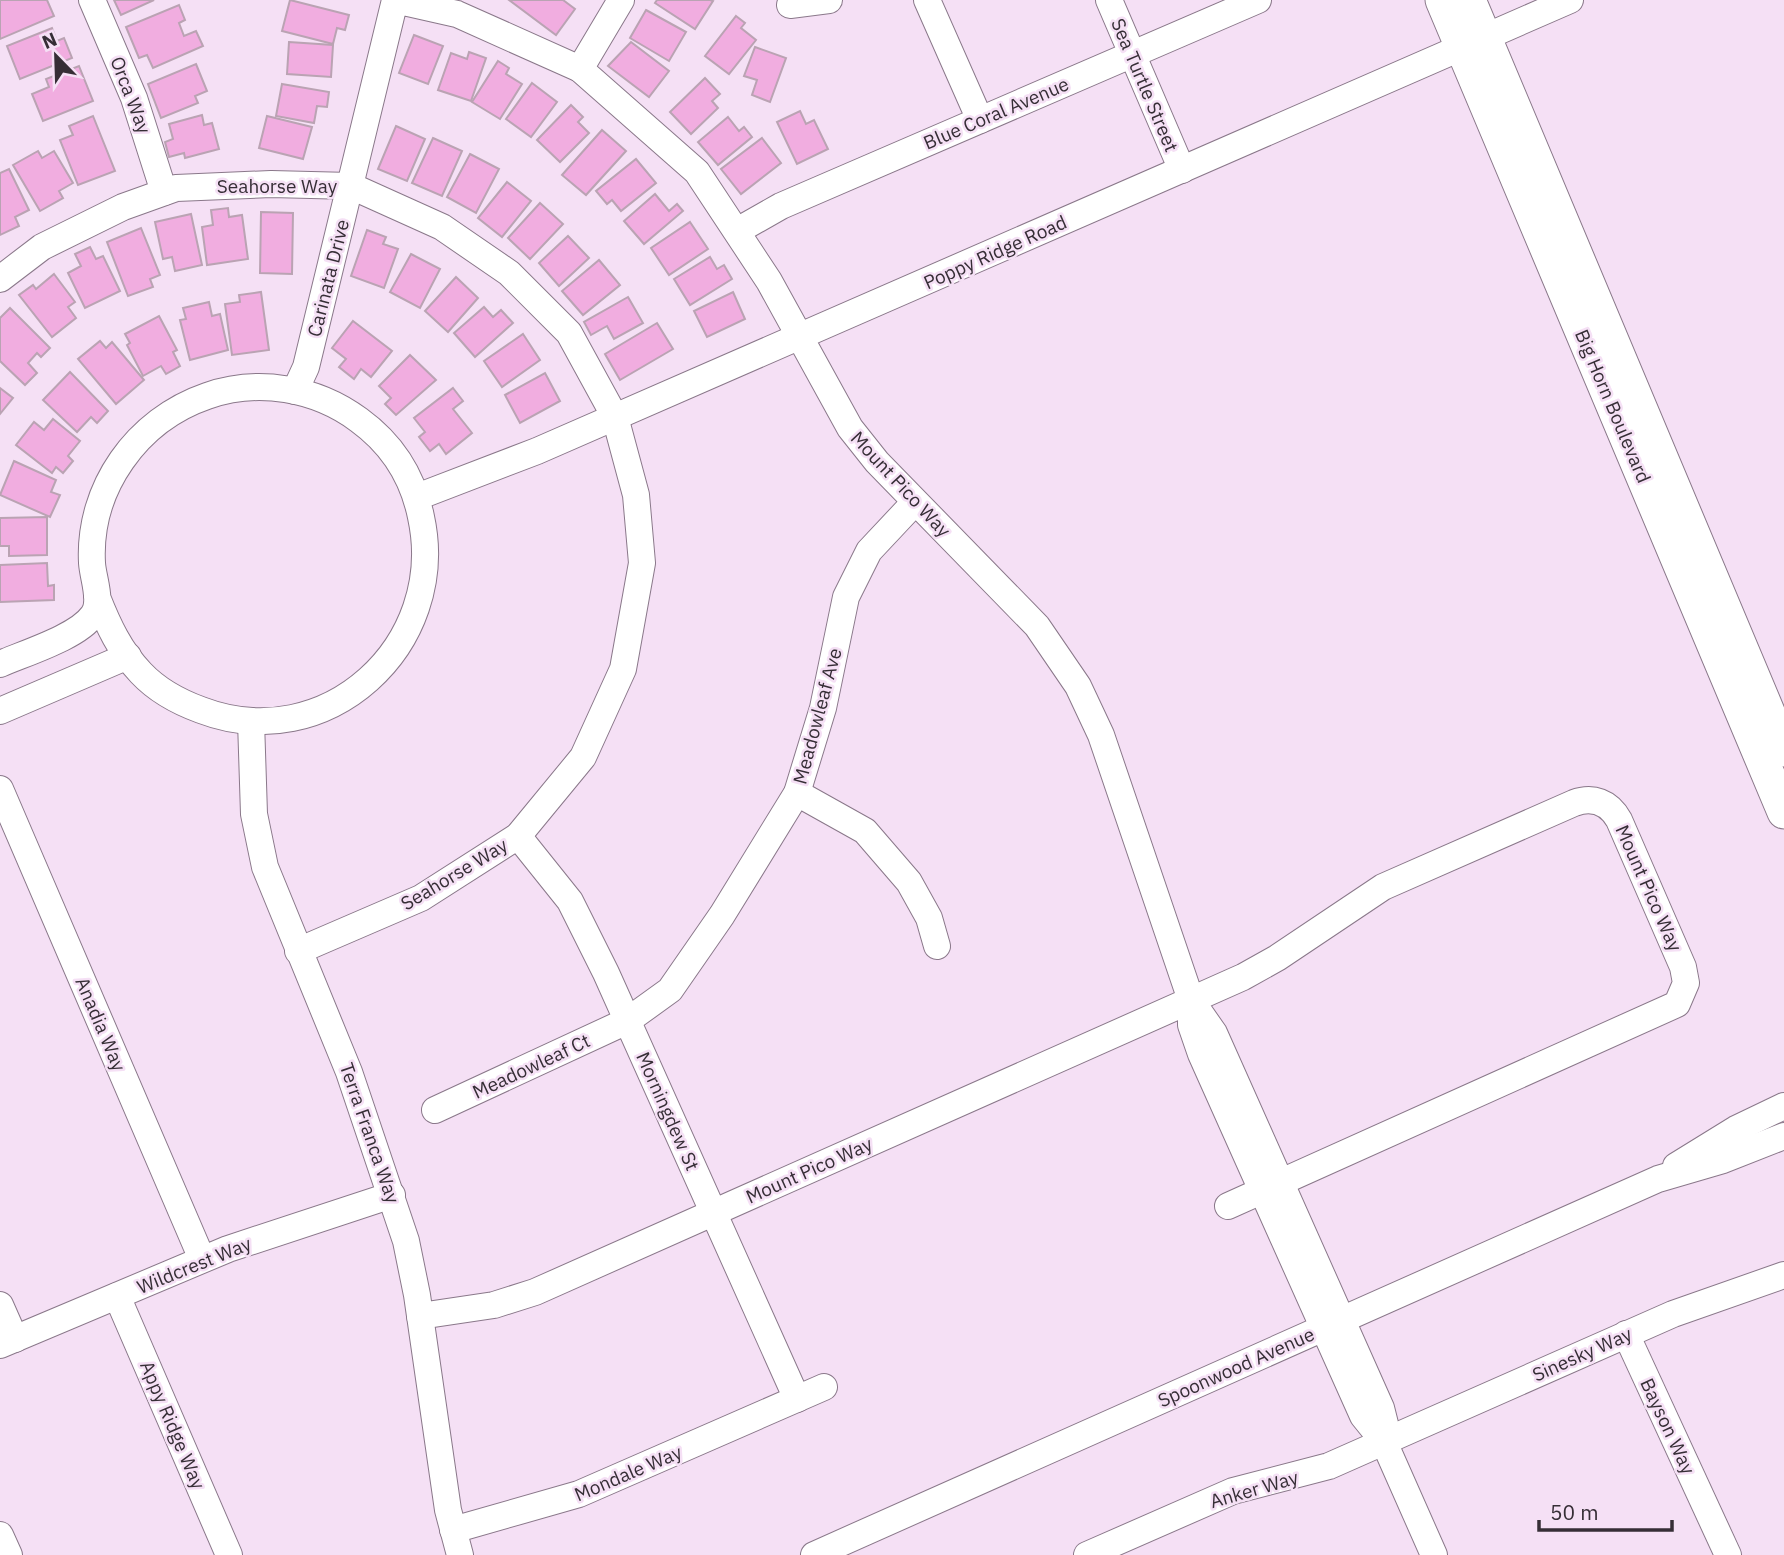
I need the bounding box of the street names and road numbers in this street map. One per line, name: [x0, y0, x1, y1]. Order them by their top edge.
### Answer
street label: Sea Turtle Street: [1106, 15, 1184, 155]
street label: Orca Way: [105, 53, 157, 137]
street label: Blue Coral Avenue: [920, 72, 1072, 154]
street label: Seahorse Way: [217, 174, 338, 198]
street label: Poppy Ridge Road: [920, 210, 1070, 294]
street label: Carinata Drive: [302, 217, 354, 339]
street label: Big Horn Boulevard: [1570, 326, 1656, 486]
street label: Mount Pico Way: [846, 426, 956, 542]
street label: Meadowleaf Ave: [787, 645, 847, 787]
street label: Mount Pico Way: [1610, 821, 1688, 955]
street label: Seahorse Way: [396, 832, 512, 915]
street label: Anadia Way: [70, 973, 132, 1075]
street label: Meadowleaf Ct: [468, 1028, 594, 1104]
street label: Morningdew St: [631, 1048, 705, 1174]
street label: Terra Franca Way: [335, 1060, 405, 1207]
street label: Mount Pico Way: [742, 1131, 876, 1209]
street label: Wildcrest Way: [133, 1231, 255, 1299]
street label: Sinesky Way: [1528, 1321, 1636, 1387]
street label: Spoonwood Avenue: [1154, 1322, 1318, 1412]
street label: Appy Ridge Way: [135, 1357, 211, 1493]
street label: Bayson Way: [1635, 1374, 1701, 1478]
street label: Mondale Way: [571, 1439, 686, 1506]
street label: Anker Way: [1207, 1465, 1301, 1513]

